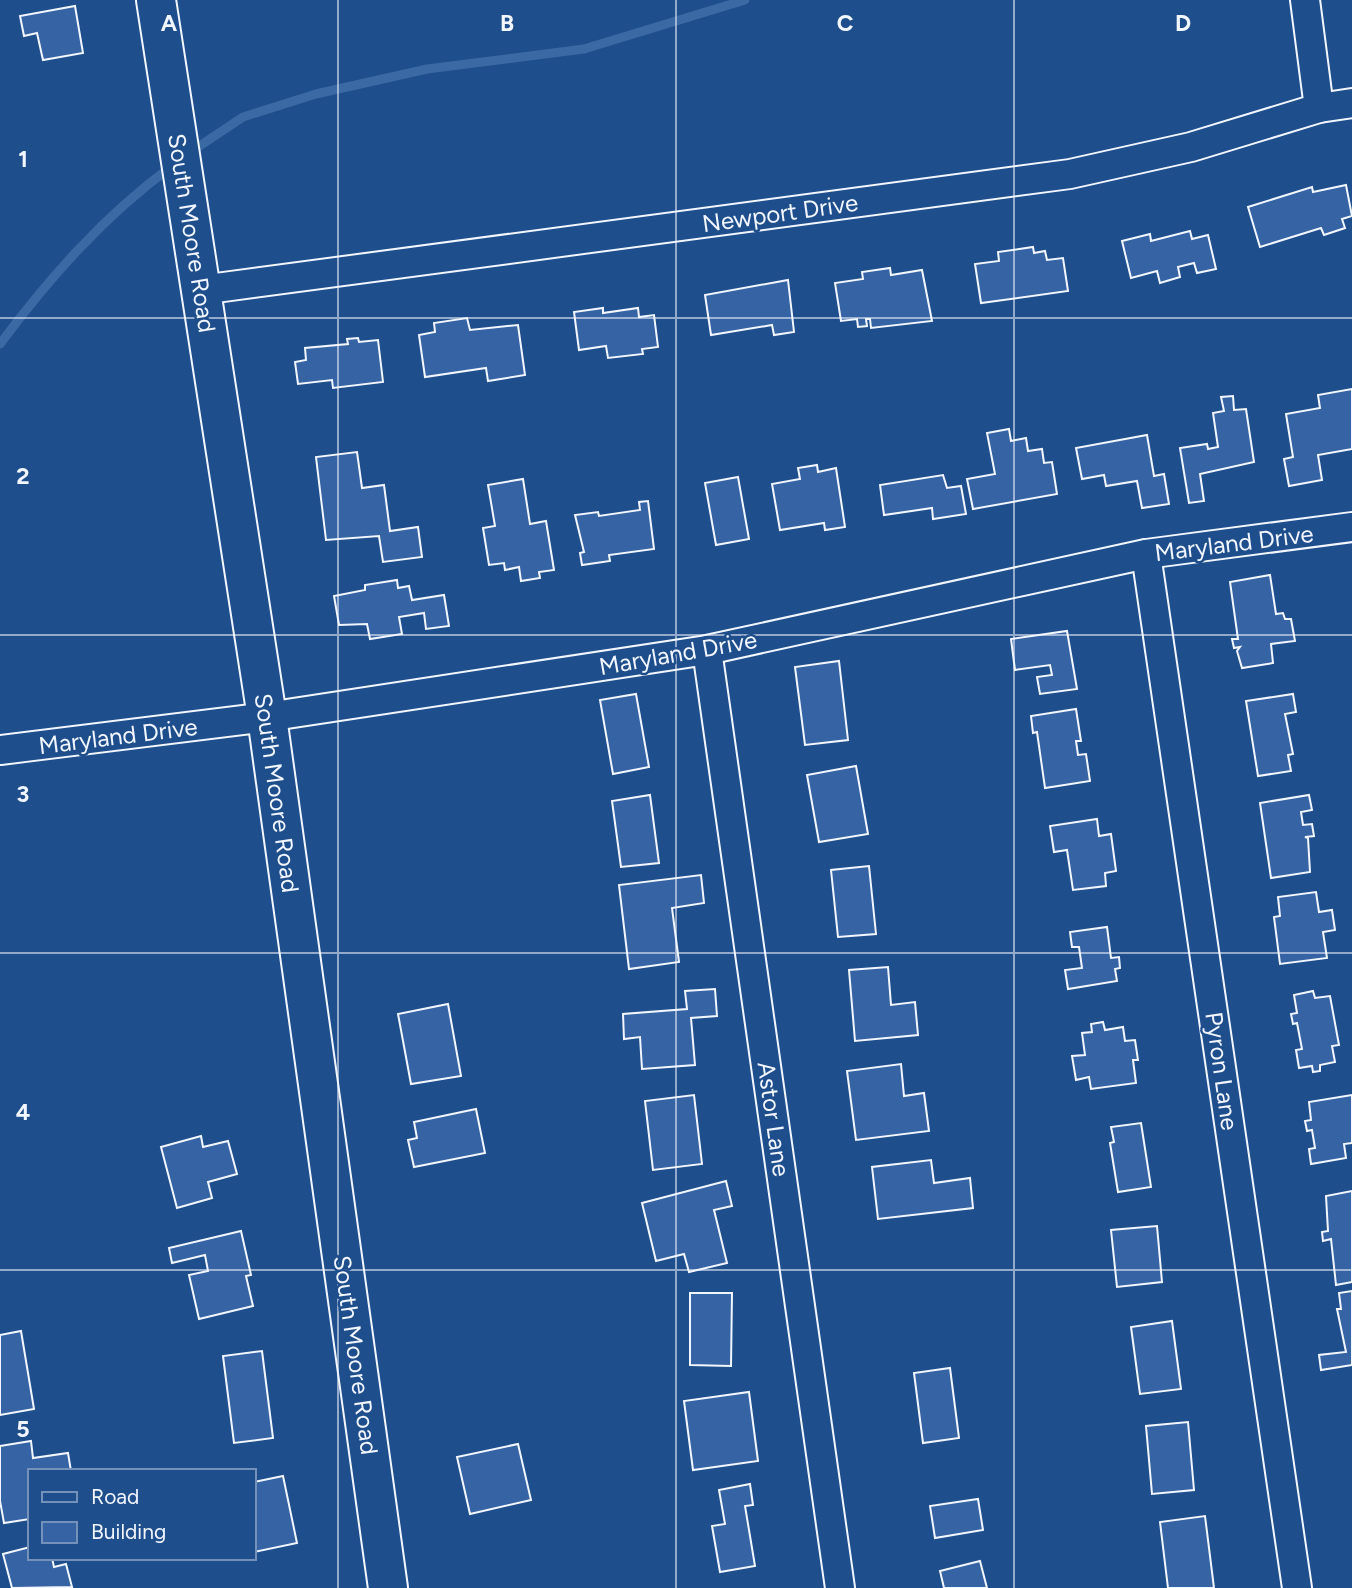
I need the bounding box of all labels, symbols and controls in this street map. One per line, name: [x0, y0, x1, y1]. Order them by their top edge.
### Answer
text: A: [161, 9, 178, 37]
text: B: [500, 9, 514, 37]
text: C: [837, 9, 854, 37]
text: D: [1175, 9, 1191, 37]
street label: South Moore Road: [162, 131, 222, 335]
text: 1: [18, 145, 28, 173]
street label: Newport Drive: [700, 188, 860, 238]
text: 2: [16, 462, 30, 490]
street label: Maryland Drive: [1153, 519, 1315, 567]
street label: Maryland Drive: [597, 625, 759, 681]
street label: South Moore Road: [249, 691, 305, 895]
street label: Maryland Drive: [37, 712, 199, 760]
text: 3: [17, 780, 29, 808]
street label: Pyron Lane: [1199, 1010, 1245, 1132]
street label: Astor Lane: [752, 1060, 796, 1178]
text: 4: [16, 1098, 30, 1126]
street label: South Moore Road: [328, 1253, 384, 1457]
text: 5: [16, 1415, 30, 1443]
legend: [28, 1469, 256, 1560]
text: Road: [91, 1484, 139, 1509]
text: Building: [91, 1519, 166, 1544]

